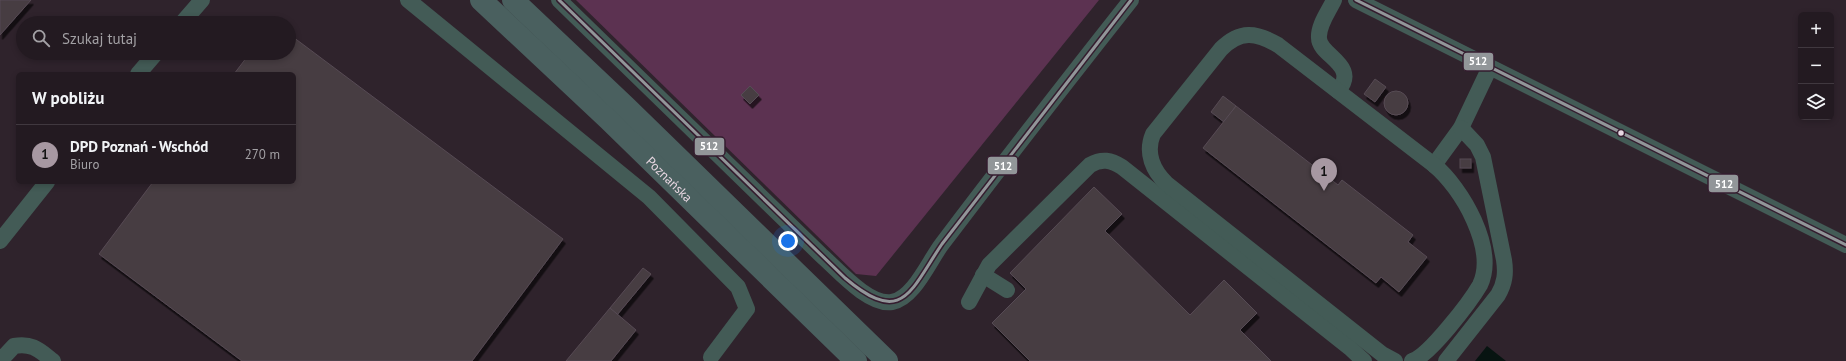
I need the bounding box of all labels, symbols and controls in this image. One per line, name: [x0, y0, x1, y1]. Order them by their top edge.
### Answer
map controls: [1798, 12, 1834, 120]
button: +: [1798, 12, 1834, 48]
search box: [16, 16, 296, 60]
icon: search: [30, 27, 52, 49]
text: Szukaj tutaj: [62, 29, 137, 48]
button: −: [1798, 48, 1834, 84]
line badge: 512: [1463, 52, 1494, 71]
text: 512: [1469, 54, 1487, 68]
button: layers: [1798, 84, 1834, 120]
text: W pobliżu: [32, 87, 104, 109]
unlabelled marker: [1616, 128, 1626, 138]
text: DPD Poznań - Wschód: [70, 137, 208, 156]
line badge: 512: [694, 137, 725, 156]
text: 512: [700, 139, 718, 153]
text: 1: [41, 146, 49, 163]
text: 270 m: [245, 146, 280, 163]
street label: Poznańska: [643, 153, 696, 205]
text: Biuro: [70, 156, 99, 173]
line badge: 512: [987, 156, 1018, 175]
pin: 1: [1311, 158, 1337, 191]
text: 512: [994, 159, 1012, 173]
line badge: 512: [1708, 174, 1739, 193]
text: 512: [1715, 177, 1733, 191]
your location: [778, 231, 798, 251]

